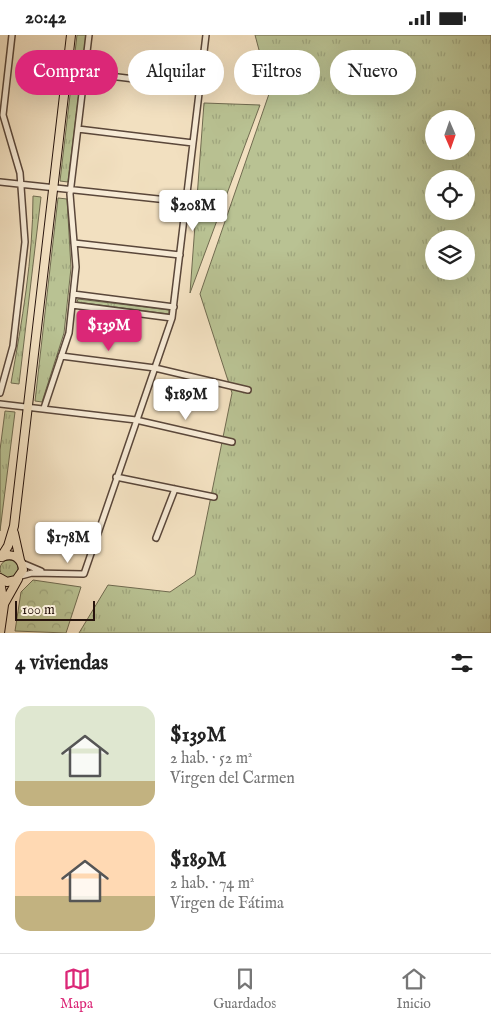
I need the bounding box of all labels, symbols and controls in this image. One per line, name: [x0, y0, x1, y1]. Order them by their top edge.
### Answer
text: 20:42: [25, 6, 67, 30]
chip: Comprar: [15, 50, 118, 95]
chip: Alquilar: [128, 50, 224, 95]
chip: Filtros: [234, 50, 320, 95]
chip: Nuevo: [330, 50, 416, 95]
north arrow: [425, 110, 475, 160]
map controls: [425, 110, 475, 280]
button: locate: [425, 170, 475, 220]
pin: $208M: [158, 189, 228, 232]
text: $208M: [170, 196, 216, 216]
button: layers: [425, 230, 475, 280]
pin: $139M: [74, 309, 144, 352]
text: $139M: [88, 316, 130, 336]
pin: $189M: [151, 379, 221, 421]
text: $189M: [164, 385, 208, 405]
pin: $178M: [33, 521, 103, 564]
text: $178M: [46, 528, 90, 548]
scale bar: [15, 598, 95, 621]
text: 100 m: [22, 601, 55, 619]
icon: filters: [448, 649, 476, 677]
text: 4 viviendas: [15, 650, 108, 677]
text: $139M: [170, 722, 226, 749]
icon: home: [55, 726, 115, 786]
text: 2 hab. · 52 m²: [170, 749, 253, 769]
text: Virgen del Carmen: [170, 769, 295, 789]
text: $189M: [170, 847, 227, 874]
icon: home: [55, 851, 115, 911]
text: 2 hab. · 74 m²: [170, 874, 255, 894]
text: Virgen de Fátima: [170, 894, 284, 914]
tab: Mapa: [60, 965, 93, 1013]
tab: Guardados: [213, 965, 276, 1013]
tab: Inicio: [396, 965, 431, 1013]

